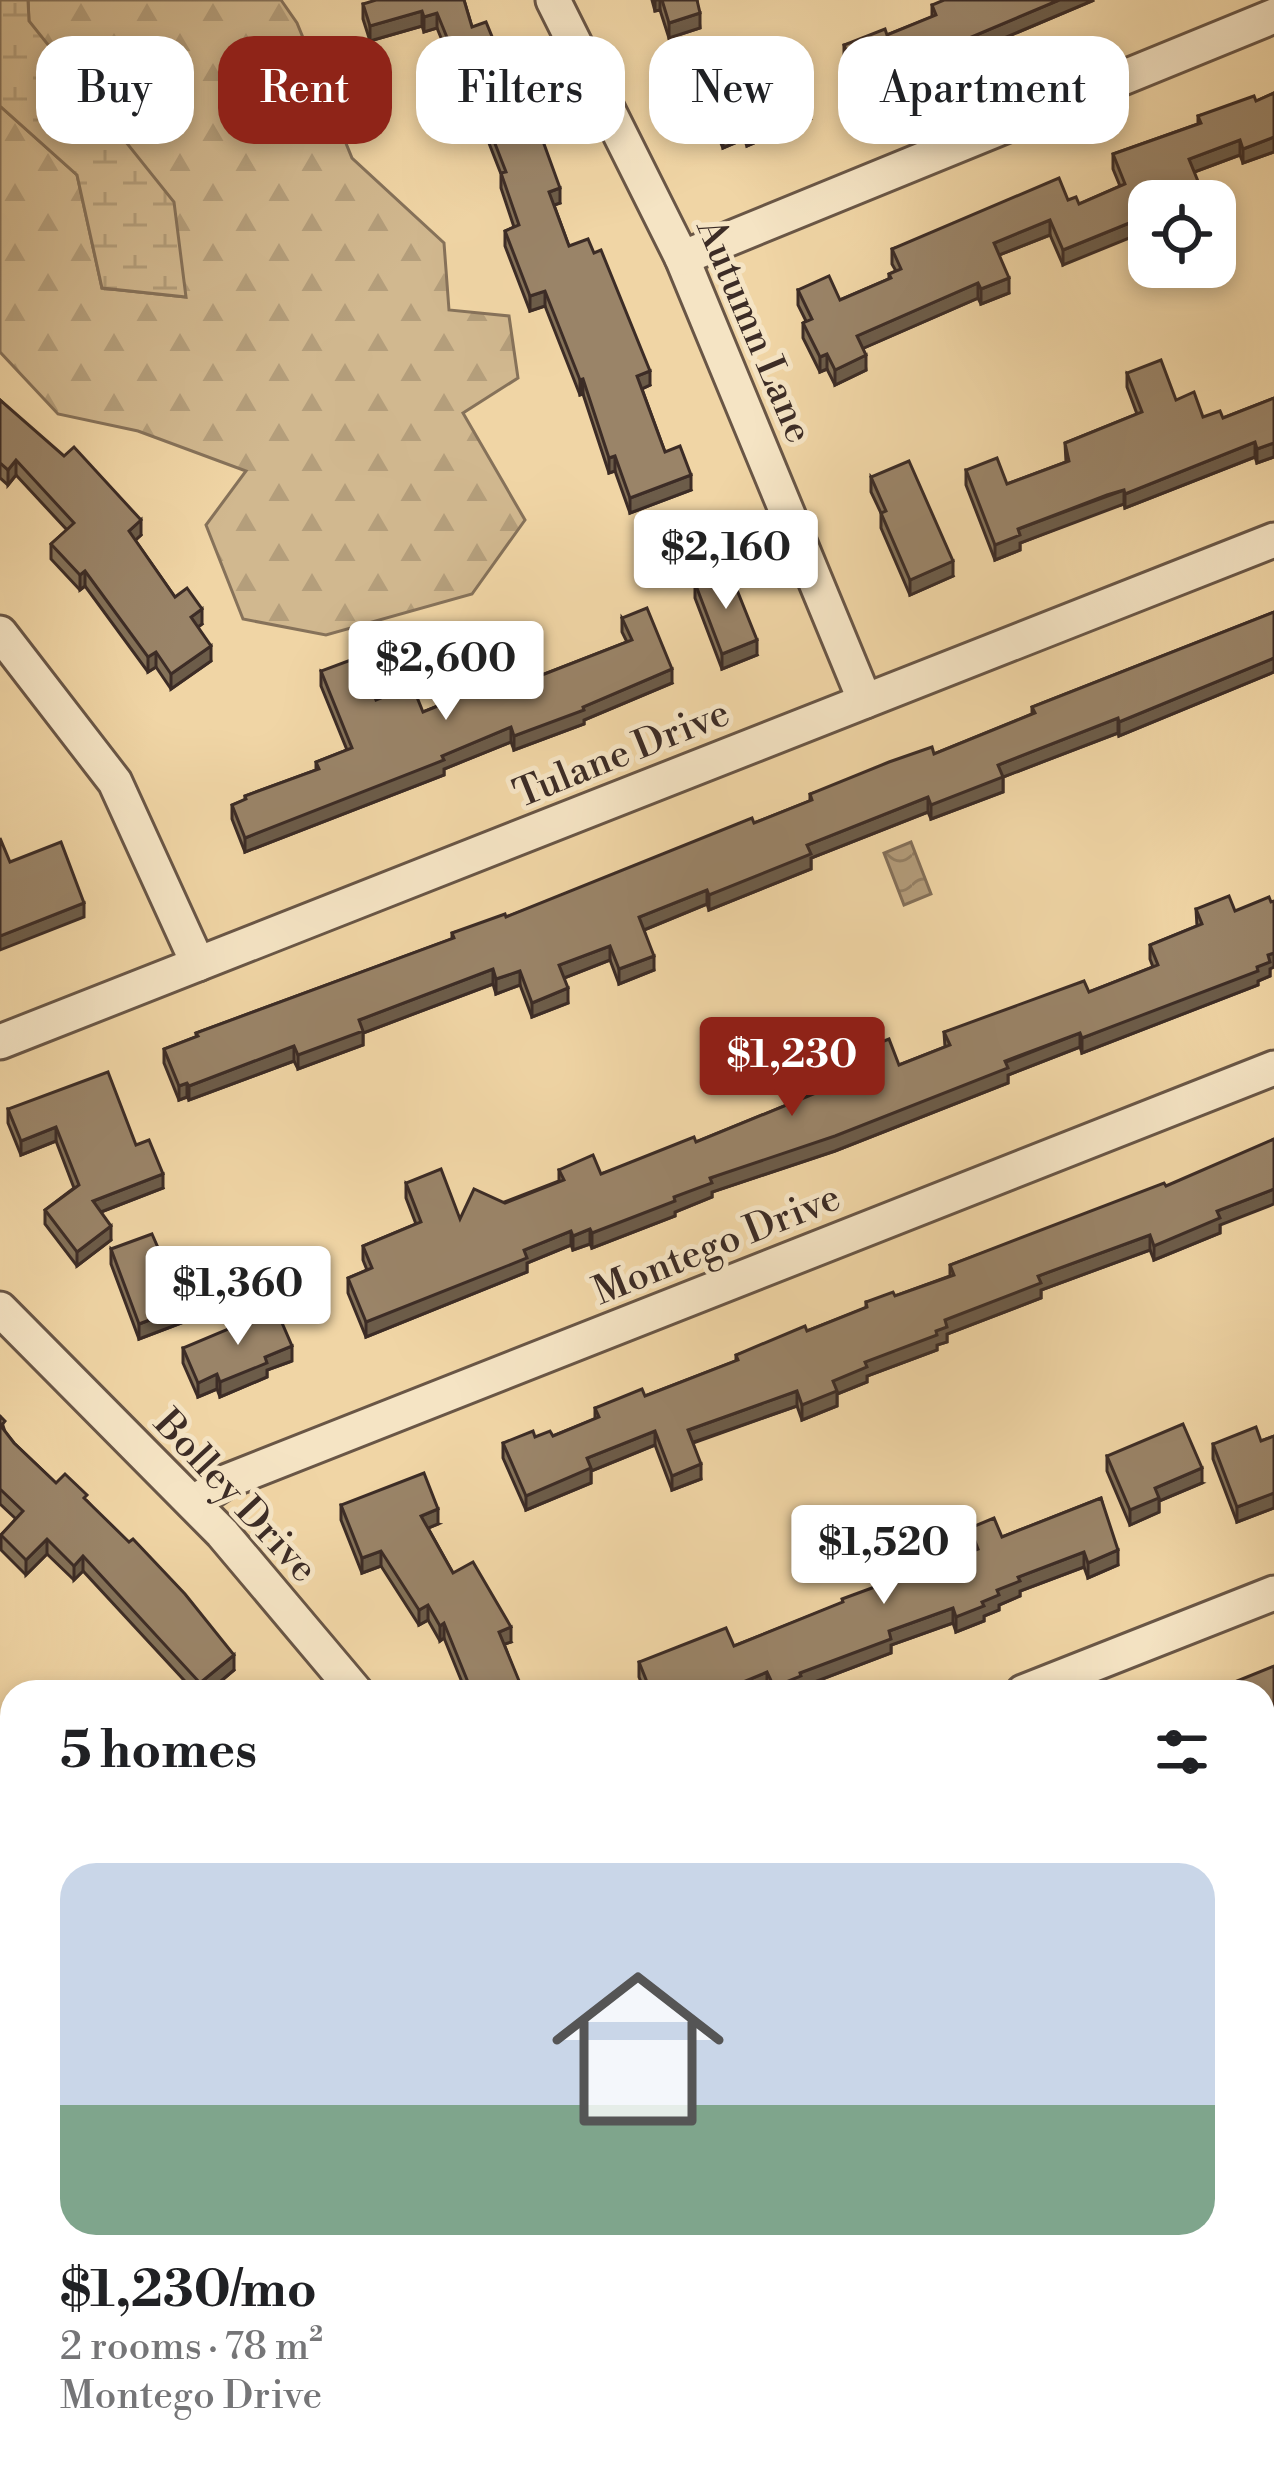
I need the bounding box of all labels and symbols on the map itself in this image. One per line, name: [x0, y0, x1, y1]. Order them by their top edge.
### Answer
street label: Autumn Lane: [684, 211, 823, 450]
pin: $2,160: [628, 510, 824, 612]
pin: $2,600: [348, 621, 544, 723]
street label: Tulane Drive: [507, 689, 737, 820]
pin: $1,230: [694, 1017, 890, 1119]
street label: Montego Drive: [586, 1173, 848, 1317]
pin: $1,360: [140, 1246, 336, 1348]
street label: Bolley Drive: [142, 1399, 328, 1593]
pin: $1,520: [786, 1505, 982, 1607]

